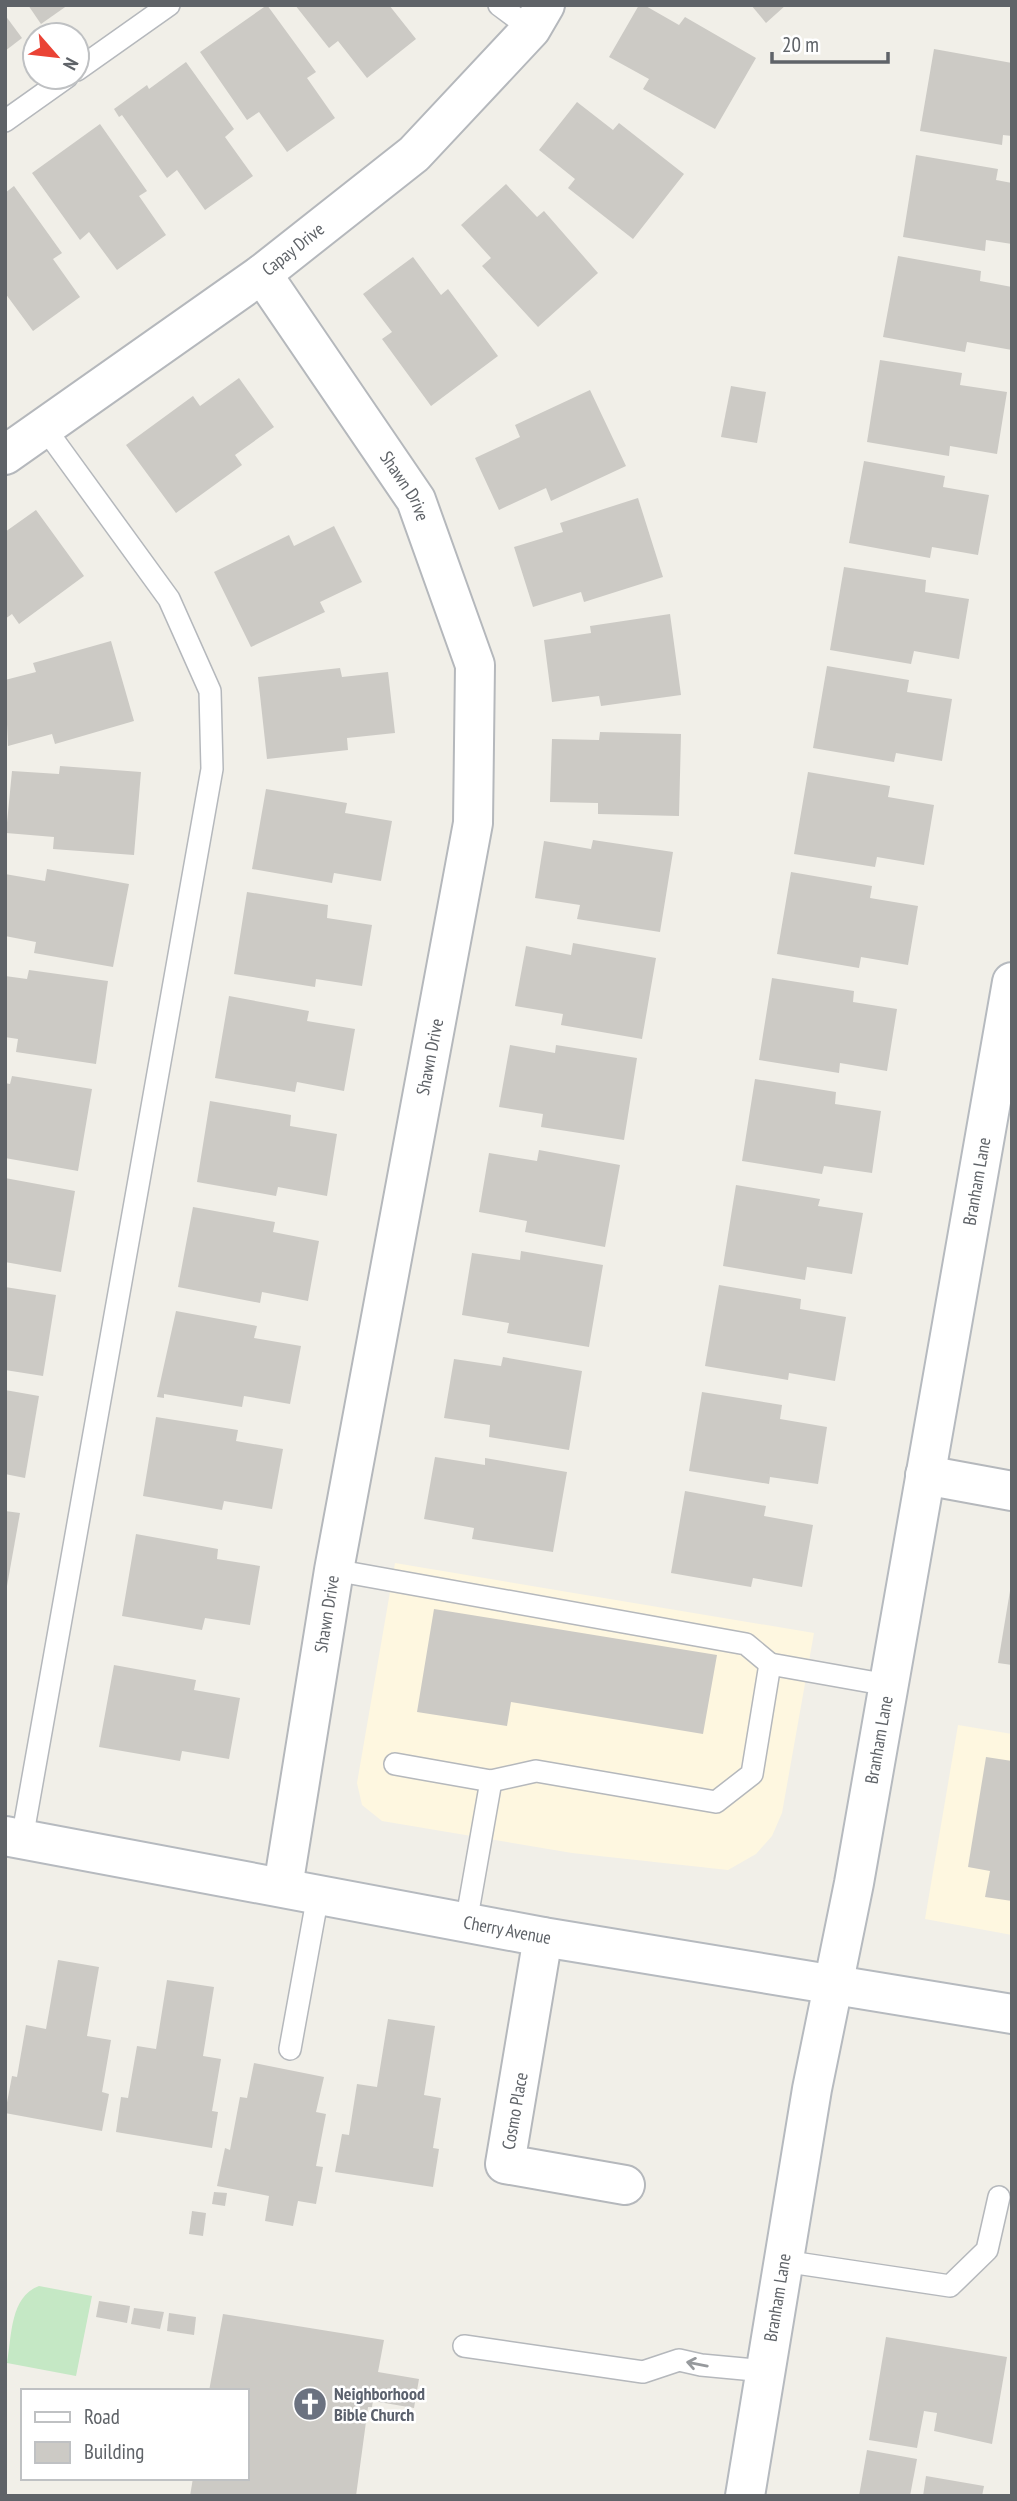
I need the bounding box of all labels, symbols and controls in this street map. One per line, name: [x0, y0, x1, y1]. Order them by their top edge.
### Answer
north arrow: [21, 21, 91, 91]
scale bar: [772, 21, 888, 65]
text: 20 m: [782, 31, 819, 58]
text: N: [58, 54, 84, 74]
street label: Capay Drive: [257, 217, 329, 281]
street label: Shawn Drive: [375, 447, 435, 524]
street label: Shawn Drive: [411, 1016, 448, 1097]
street label: Branham Lane: [958, 1136, 996, 1227]
street label: Shawn Drive: [309, 1574, 344, 1654]
street label: Branham Lane: [860, 1694, 898, 1786]
street label: Cherry Avenue: [462, 1910, 553, 1949]
street label: Cosmo Place: [496, 2071, 533, 2151]
street label: Branham Lane: [759, 2252, 796, 2343]
one-way arrow: [687, 2357, 709, 2370]
place label: Neighborhood Bible Church: [334, 2382, 425, 2426]
church icon: Neighborhood Bible Church: [291, 2385, 329, 2423]
legend: [21, 2389, 248, 2480]
text: Road: [84, 2403, 120, 2430]
text: Building: [84, 2438, 144, 2465]

